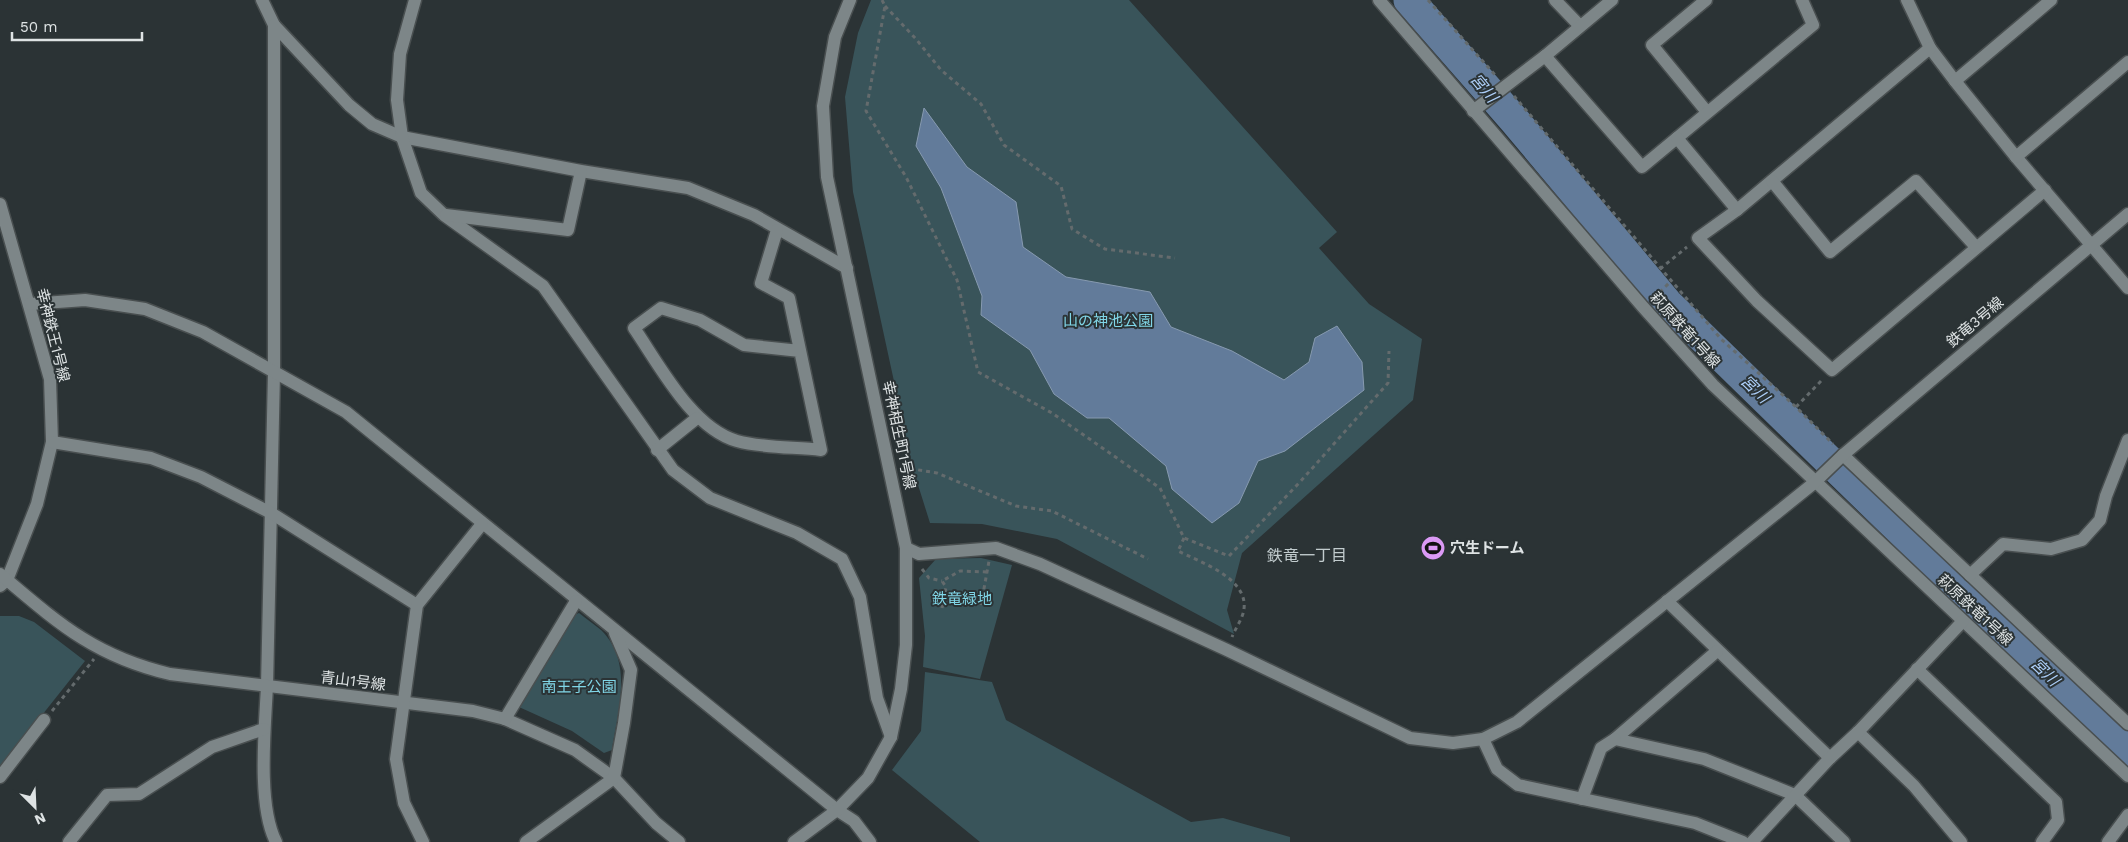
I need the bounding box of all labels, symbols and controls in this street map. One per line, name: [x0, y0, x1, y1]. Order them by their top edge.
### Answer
scale bar: [12, 10, 142, 42]
text: 50 m: [20, 18, 57, 36]
water label: 宮川: [1466, 70, 1503, 108]
street label: 幸神鉄王1号線: [33, 286, 73, 384]
street label: 萩原鉄竜1号線: [1646, 288, 1724, 372]
street label: 鉄竜3号線: [1943, 293, 2007, 351]
park label: 山の神池公園: [1063, 312, 1153, 330]
water label: 宮川: [1737, 371, 1775, 408]
street label: 幸神相生町1号線: [879, 379, 919, 491]
sports icon: 穴生ドーム: [1420, 535, 1446, 561]
place label: 穴生ドーム: [1450, 539, 1525, 557]
district label: 鉄竜一丁目: [1267, 546, 1347, 565]
street label: 萩原鉄竜1号線: [1934, 571, 2016, 649]
park label: 鉄竜緑地: [932, 590, 992, 608]
water label: 宮川: [2027, 654, 2065, 691]
street label: 青山1号線: [319, 668, 387, 694]
park label: 南王子公園: [541, 678, 617, 696]
north arrow: [10, 782, 60, 832]
text: N: [32, 809, 48, 828]

